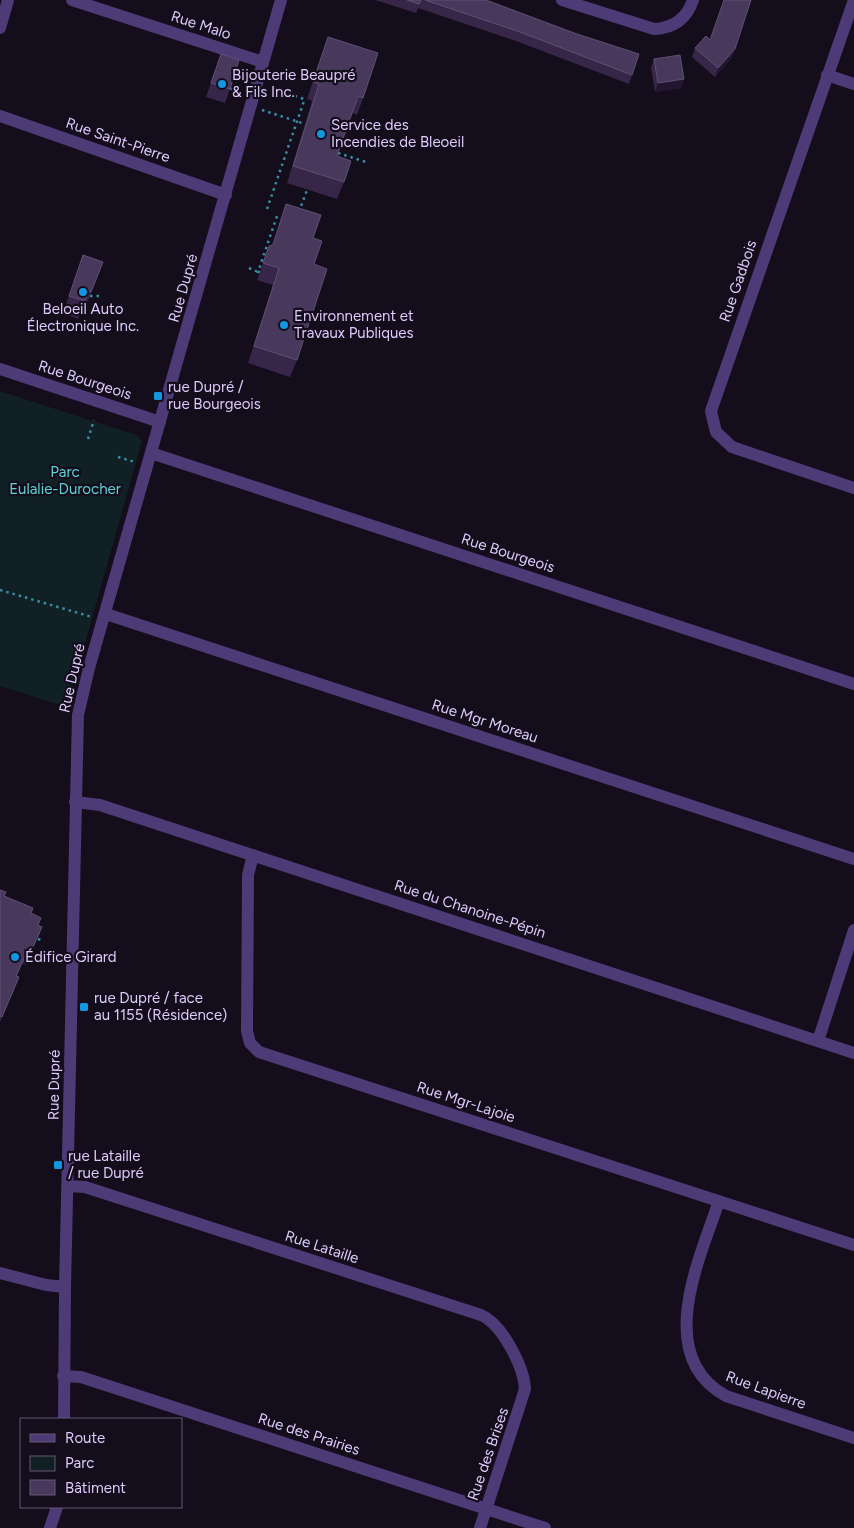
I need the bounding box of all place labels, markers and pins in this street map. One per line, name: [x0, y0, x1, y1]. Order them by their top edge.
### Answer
place label: Bijouterie Beaupré & Fils Inc.: [232, 66, 356, 101]
marker: Bijouterie Beaupré & Fils Inc.: [216, 78, 228, 90]
place label: Service des Incendies de Bleoeil: [331, 116, 464, 151]
marker: Service des Incendies de Bleoeil: [315, 128, 327, 140]
marker: Beloeil Auto Électronique Inc.: [77, 286, 89, 298]
place label: Beloeil Auto Électronique Inc.: [27, 300, 139, 335]
place label: Environnement et Travaux Publiques: [294, 307, 414, 342]
marker: Environnement et Travaux Publiques: [278, 319, 290, 331]
place label: rue Dupré / rue Bourgeois: [168, 378, 261, 413]
marker: rue Dupré / rue Bourgeois: [152, 390, 164, 402]
place label: Édifice Girard: [25, 948, 117, 966]
marker: Édifice Girard: [9, 951, 21, 963]
place label: rue Dupré / face au 1155 (Résidence): [94, 989, 227, 1024]
marker: rue Dupré / face au 1155 (Résidence): [78, 1001, 90, 1013]
place label: rue Lataille / rue Dupré: [68, 1147, 144, 1182]
marker: rue Lataille / rue Dupré: [52, 1159, 64, 1171]

